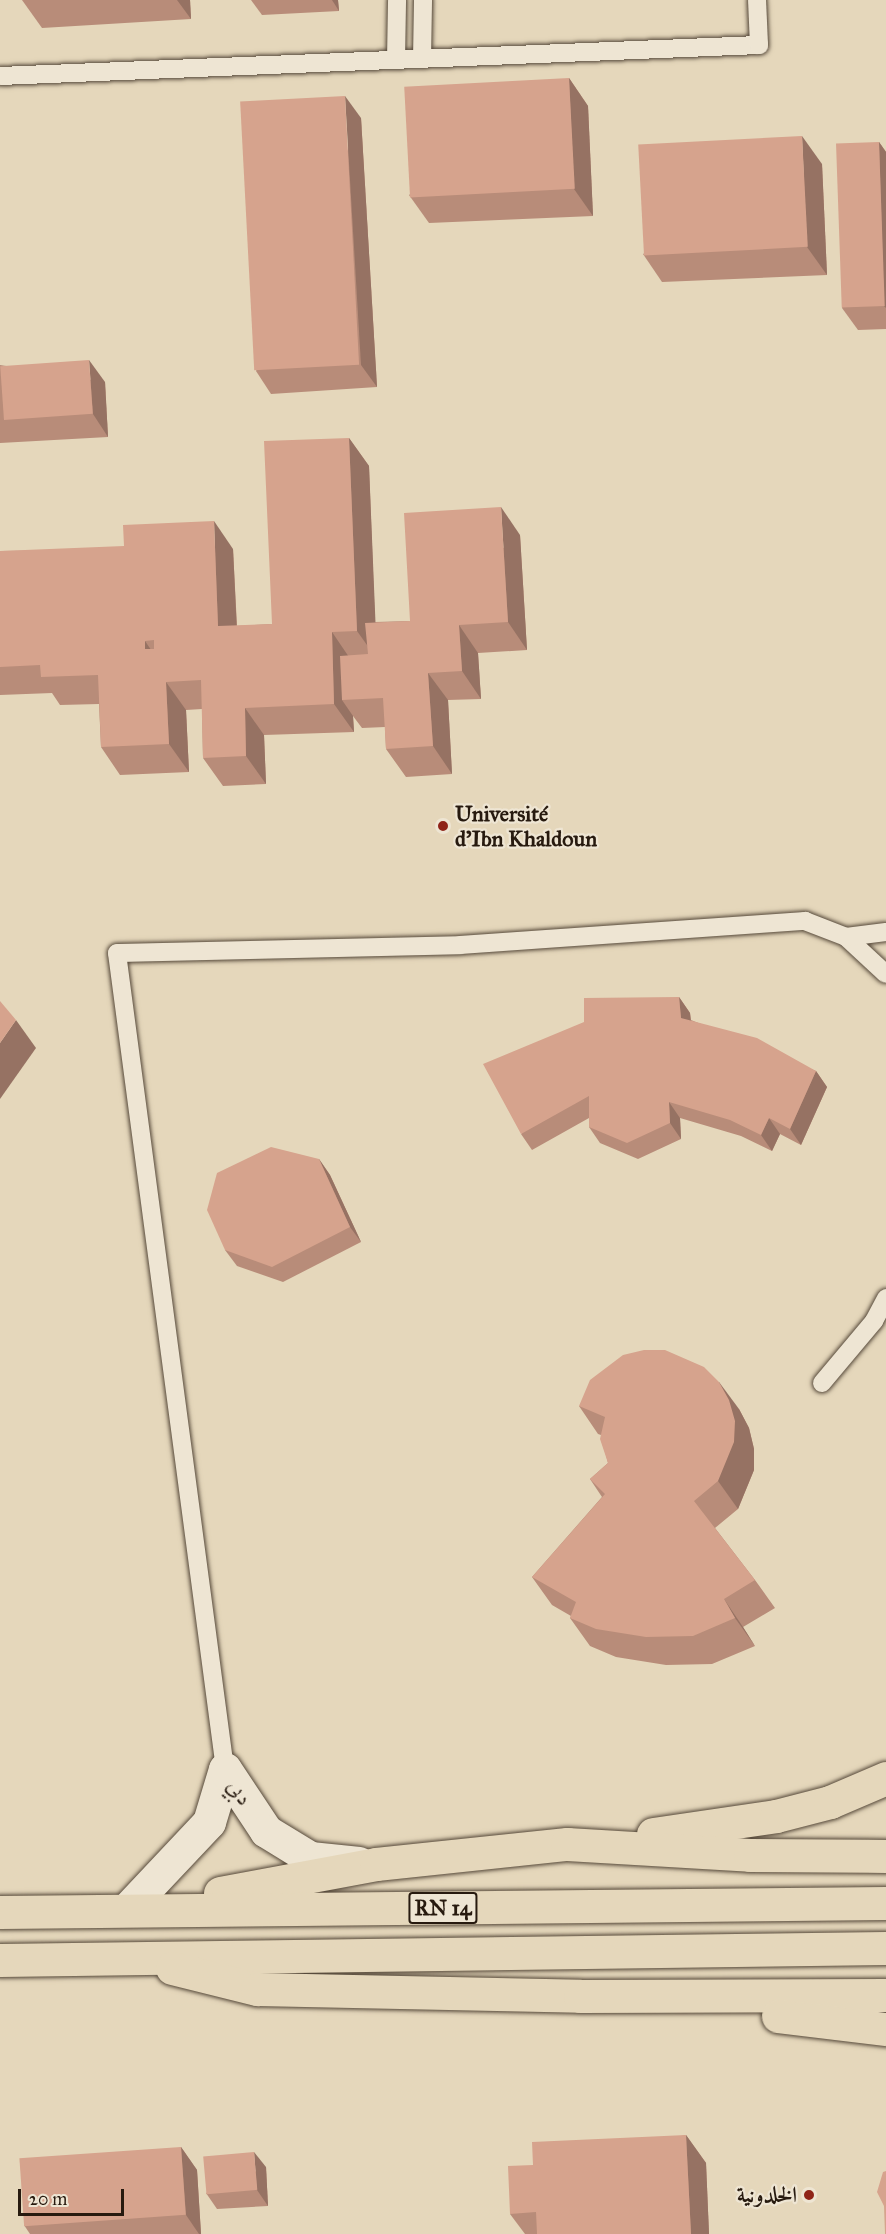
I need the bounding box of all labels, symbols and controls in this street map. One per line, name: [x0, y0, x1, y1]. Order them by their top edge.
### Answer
place label: Université d'Ibn Khaldoun: [455, 800, 597, 852]
marker: Université d'Ibn Khaldoun: [436, 819, 450, 833]
street label: دبي: [222, 1774, 258, 1810]
road number: RN 14: [407, 1890, 479, 1926]
scale bar: [21, 2177, 128, 2215]
place label: الخلدونية: [737, 2182, 797, 2208]
text: 20 m: [29, 2188, 67, 2210]
marker: الخلدونية: [802, 2188, 816, 2202]

